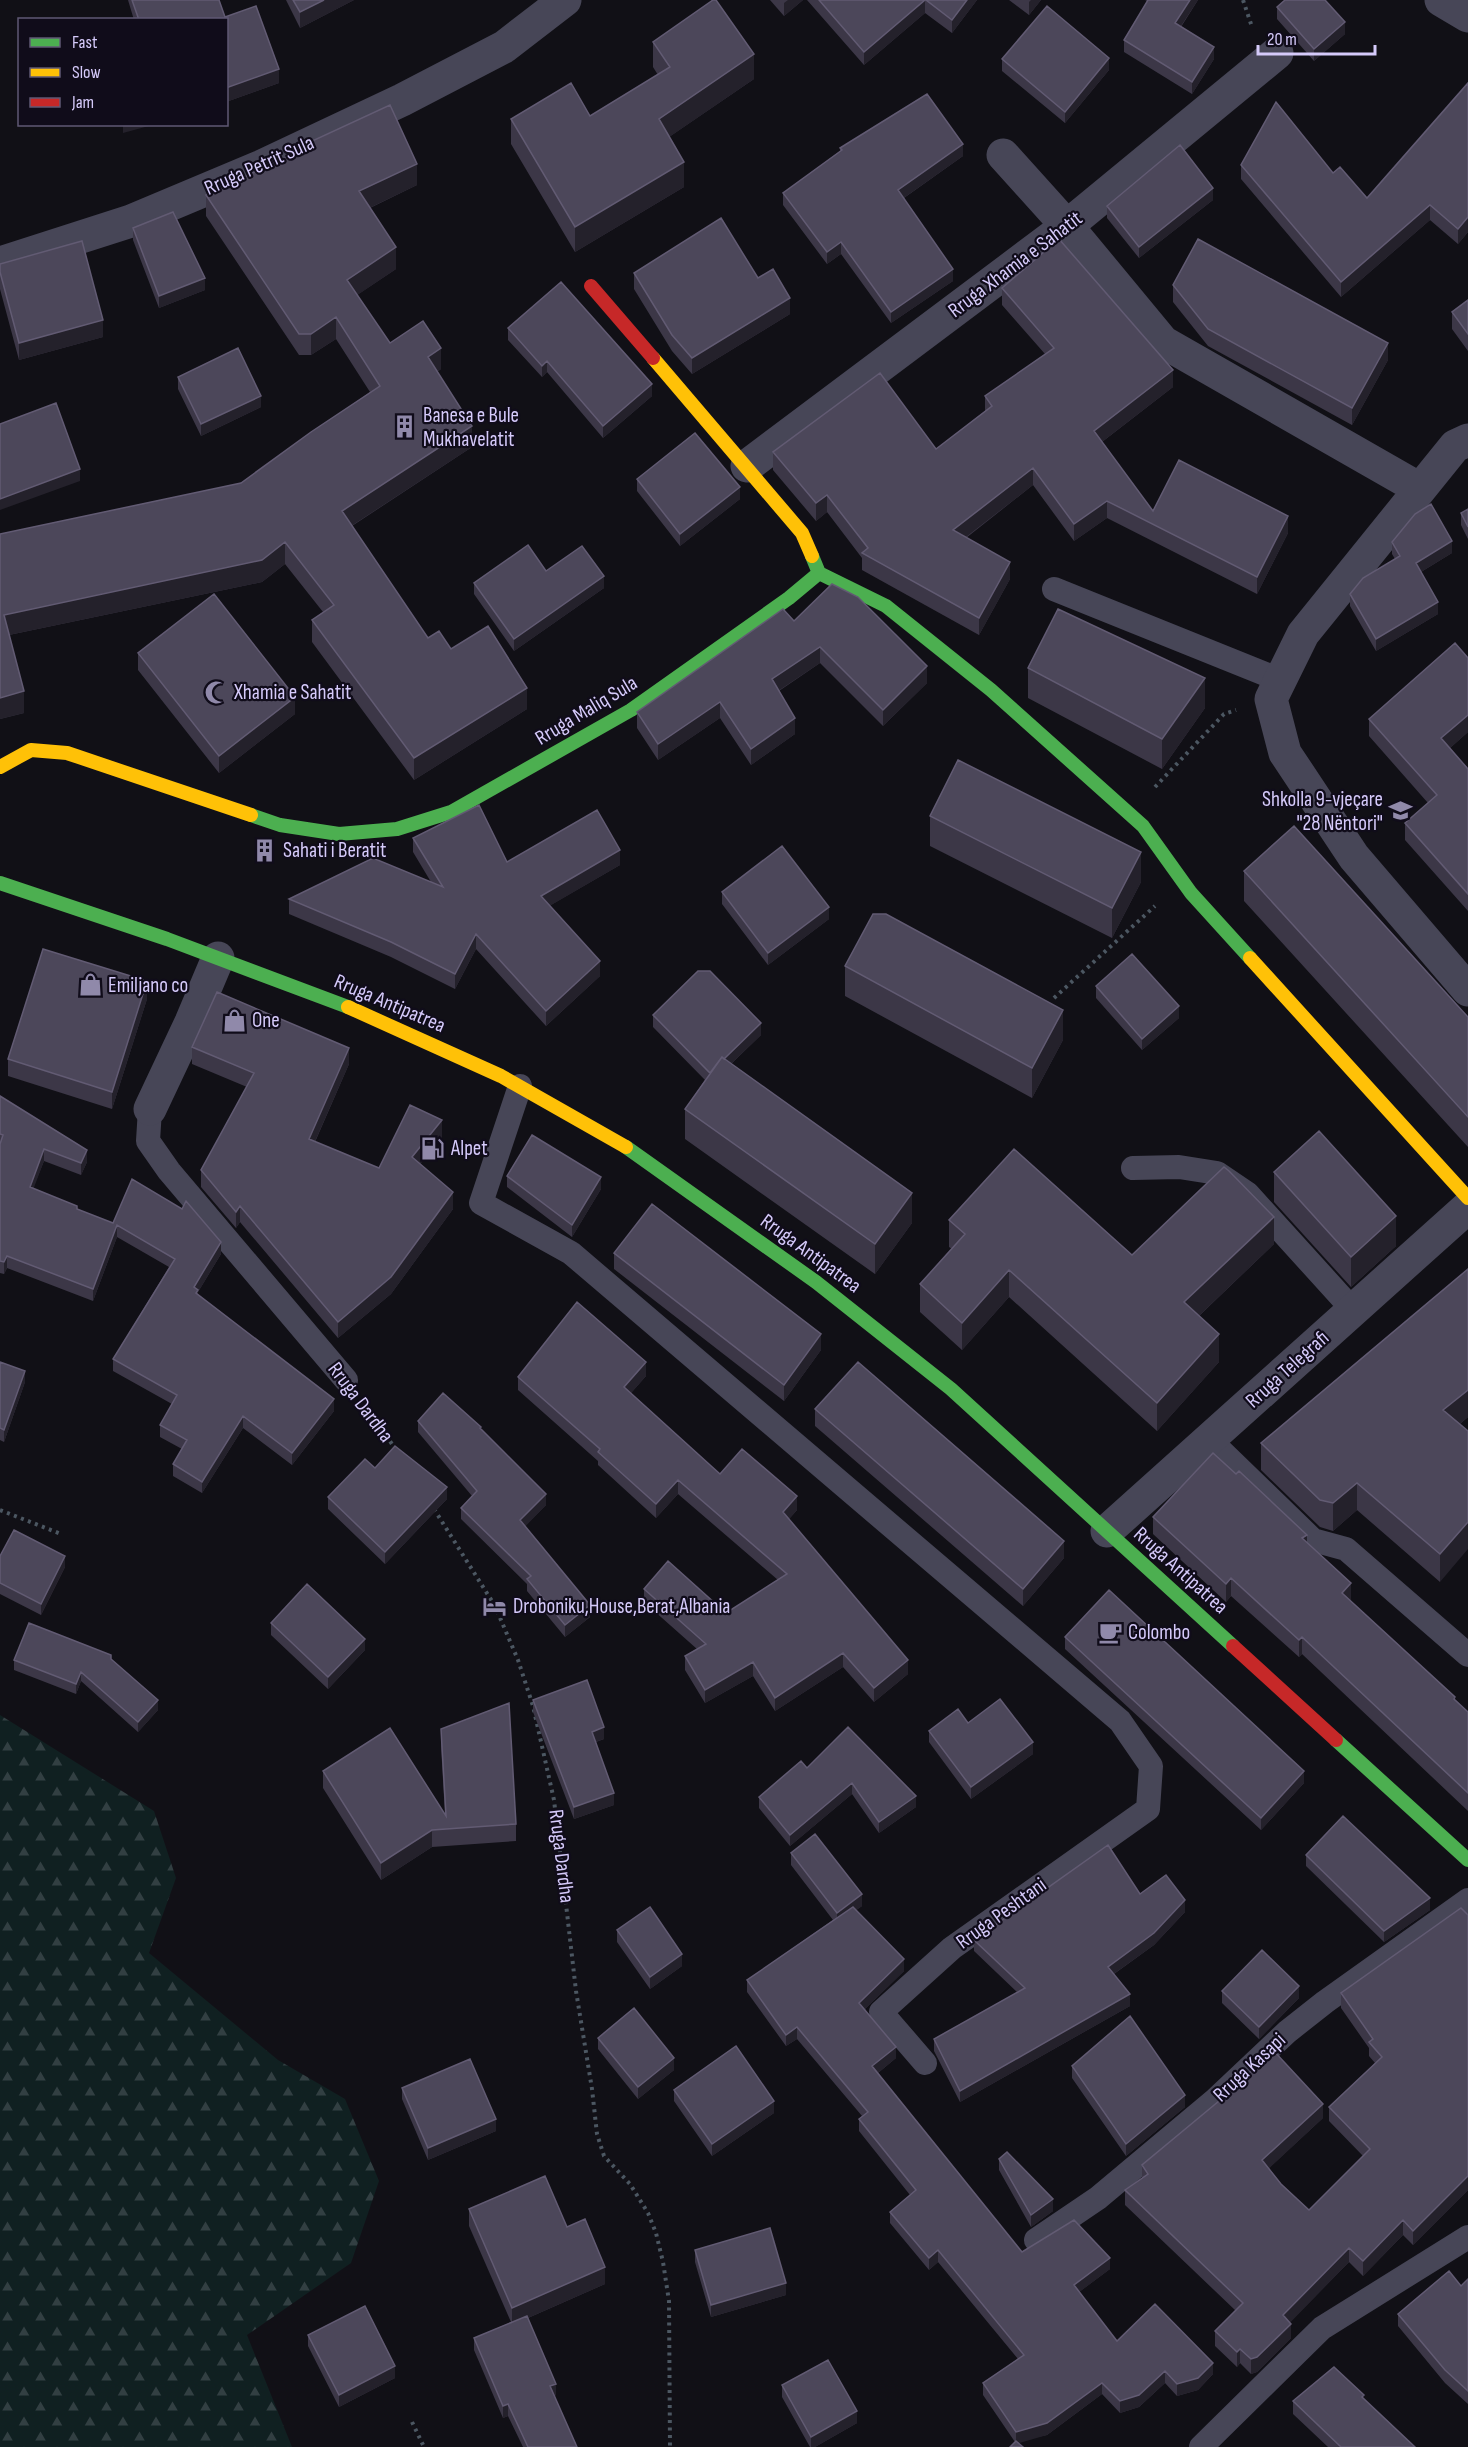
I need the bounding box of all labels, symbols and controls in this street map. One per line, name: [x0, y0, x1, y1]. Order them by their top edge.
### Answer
legend: [18, 18, 228, 126]
scale bar: [1258, 18, 1375, 56]
text: 20 m: [1267, 29, 1297, 50]
text: Fast: [72, 32, 98, 53]
text: Slow: [72, 62, 101, 83]
text: Jam: [71, 92, 94, 113]
street label: Rruga Petrit Sula: [201, 130, 318, 201]
street label: Rruga Xhamia e Sahatit: [943, 206, 1087, 323]
place label: Banesa e Bule Mukhavelatit: [423, 403, 519, 452]
building icon: Banesa e Bule Mukhavelatit: [392, 414, 418, 440]
street label: Rruga Maliq Sula: [531, 670, 642, 751]
mosque icon: Xhamia e Sahatit: [203, 679, 229, 705]
place label: Xhamia e Sahatit: [233, 680, 351, 705]
place label: Shkolla 9-vjeçare "28 Nëntori": [1262, 787, 1383, 836]
school or university icon: Shkolla 9-vjeçare "28 Nëntori": [1388, 798, 1414, 824]
building icon: Sahati i Beratit: [252, 837, 278, 863]
place label: Sahati i Beratit: [283, 838, 386, 863]
street label: Rruga Antipatrea: [330, 969, 449, 1038]
shop icon: Emiljano co: [77, 972, 103, 998]
place label: Emiljano co: [108, 973, 188, 998]
shop icon: One: [221, 1007, 247, 1033]
place label: One: [252, 1008, 280, 1033]
fuel station icon: Alpet: [420, 1135, 446, 1161]
place label: Alpet: [450, 1136, 488, 1161]
street label: Rruga Antipatrea: [756, 1209, 866, 1298]
street label: Rruga Telegrafi: [1241, 1326, 1334, 1413]
street label: Rruga Dardha: [322, 1357, 399, 1447]
street label: Rruga Antipatrea: [1128, 1522, 1233, 1619]
hotel icon: Droboniku,House,Berat,Albania: [482, 1593, 508, 1619]
place label: Droboniku,House,Berat,Albania: [513, 1594, 730, 1619]
cafe icon: Colombo: [1097, 1619, 1123, 1645]
place label: Colombo: [1128, 1620, 1190, 1645]
street label: Rruga Dardha: [543, 1808, 580, 1904]
street label: Rruga Peshtani: [951, 1872, 1051, 1954]
street label: Rruga Kasapi: [1208, 2028, 1291, 2107]

